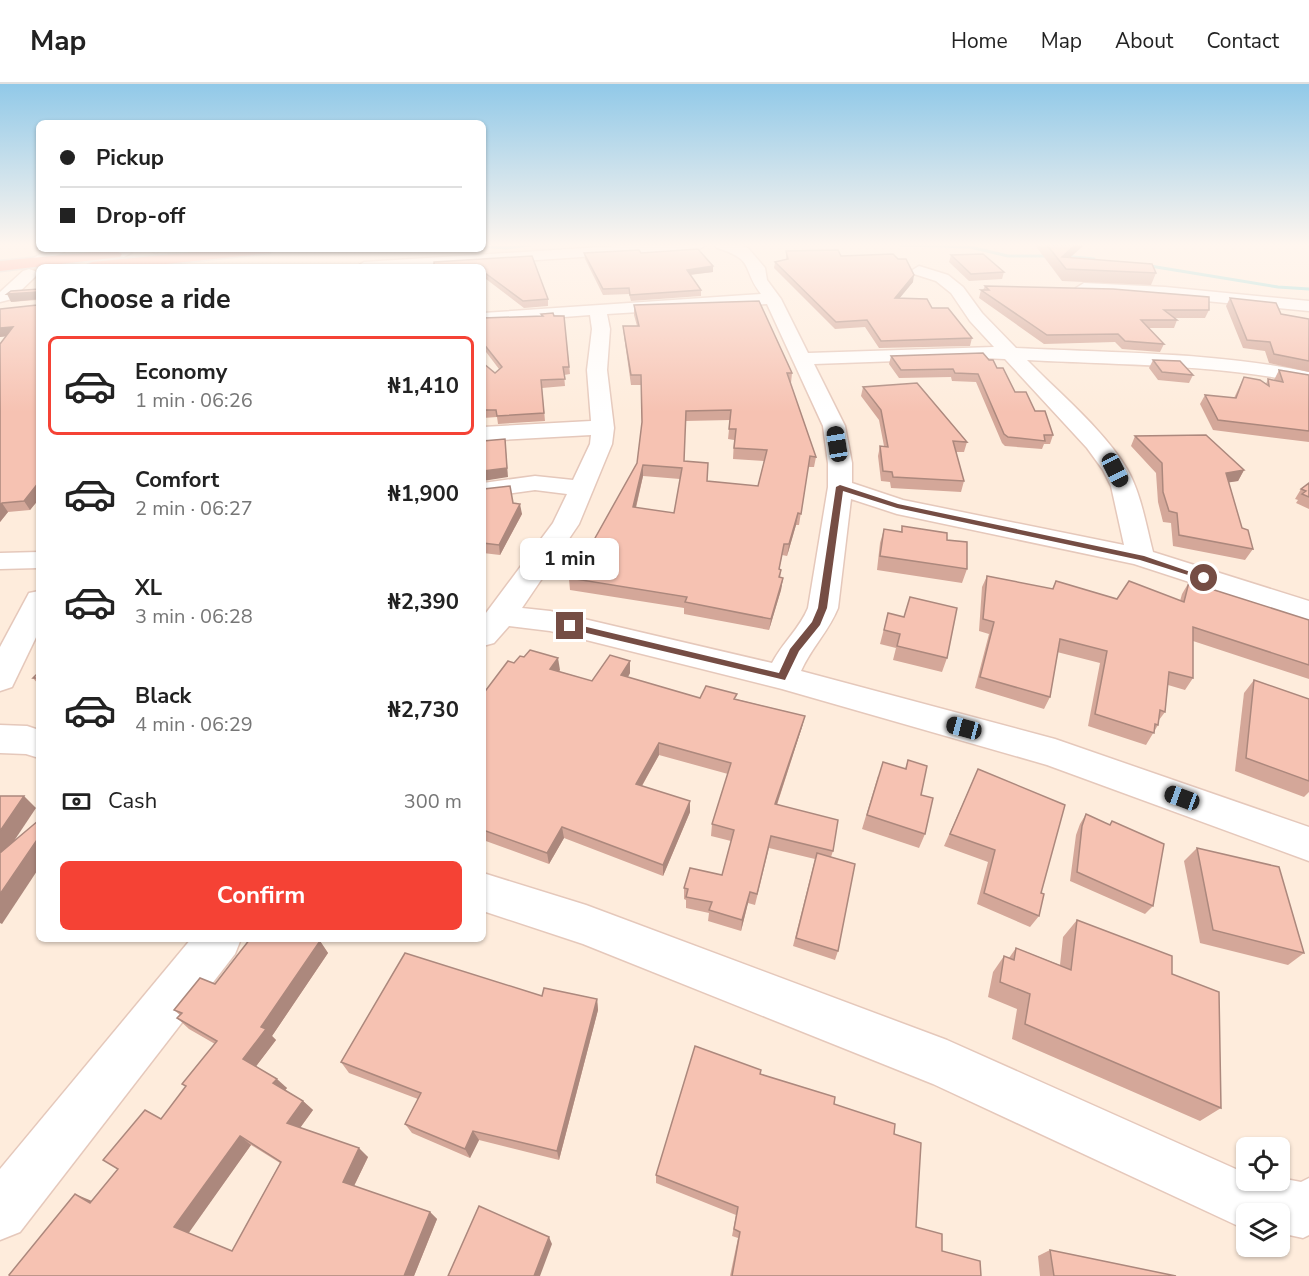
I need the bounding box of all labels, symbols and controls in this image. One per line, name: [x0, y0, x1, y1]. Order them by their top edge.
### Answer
text: Map: [30, 22, 86, 60]
text: Home: [951, 27, 1008, 55]
text: Map: [1041, 27, 1082, 55]
text: About: [1115, 27, 1173, 55]
text: Contact: [1206, 27, 1279, 55]
text: Pickup: [96, 143, 164, 173]
text: Drop-off: [96, 201, 185, 231]
text: Choose a ride: [60, 281, 231, 318]
text: Economy: [135, 357, 227, 387]
icon: car: [63, 359, 117, 413]
text: ₦1,410: [388, 371, 459, 401]
text: 1 min · 06:26: [135, 387, 253, 414]
car: [825, 425, 849, 463]
car: [1099, 450, 1131, 490]
text: Comfort: [135, 465, 219, 495]
icon: car: [63, 467, 117, 521]
text: ₦1,900: [388, 479, 459, 509]
text: 2 min · 06:27: [135, 495, 253, 522]
callout: 1 min: [520, 539, 620, 581]
text: 1 min: [544, 545, 595, 572]
route start: [1190, 564, 1217, 591]
text: XL: [135, 573, 162, 603]
icon: car: [63, 575, 117, 629]
text: ₦2,390: [388, 587, 459, 617]
text: 3 min · 06:28: [135, 603, 253, 630]
route end: [556, 612, 583, 639]
text: Black: [135, 681, 191, 711]
icon: car: [63, 683, 117, 737]
text: ₦2,730: [388, 695, 459, 725]
text: 4 min · 06:29: [135, 711, 253, 738]
car: [944, 715, 984, 741]
car: [1162, 783, 1202, 813]
icon: cash: [60, 785, 93, 818]
text: Cash: [108, 786, 157, 816]
text: 300 m: [404, 788, 462, 815]
button: Confirm: [60, 861, 462, 930]
map controls: [1236, 1137, 1290, 1257]
button: locate: [1236, 1137, 1290, 1191]
button: layers: [1236, 1203, 1290, 1257]

